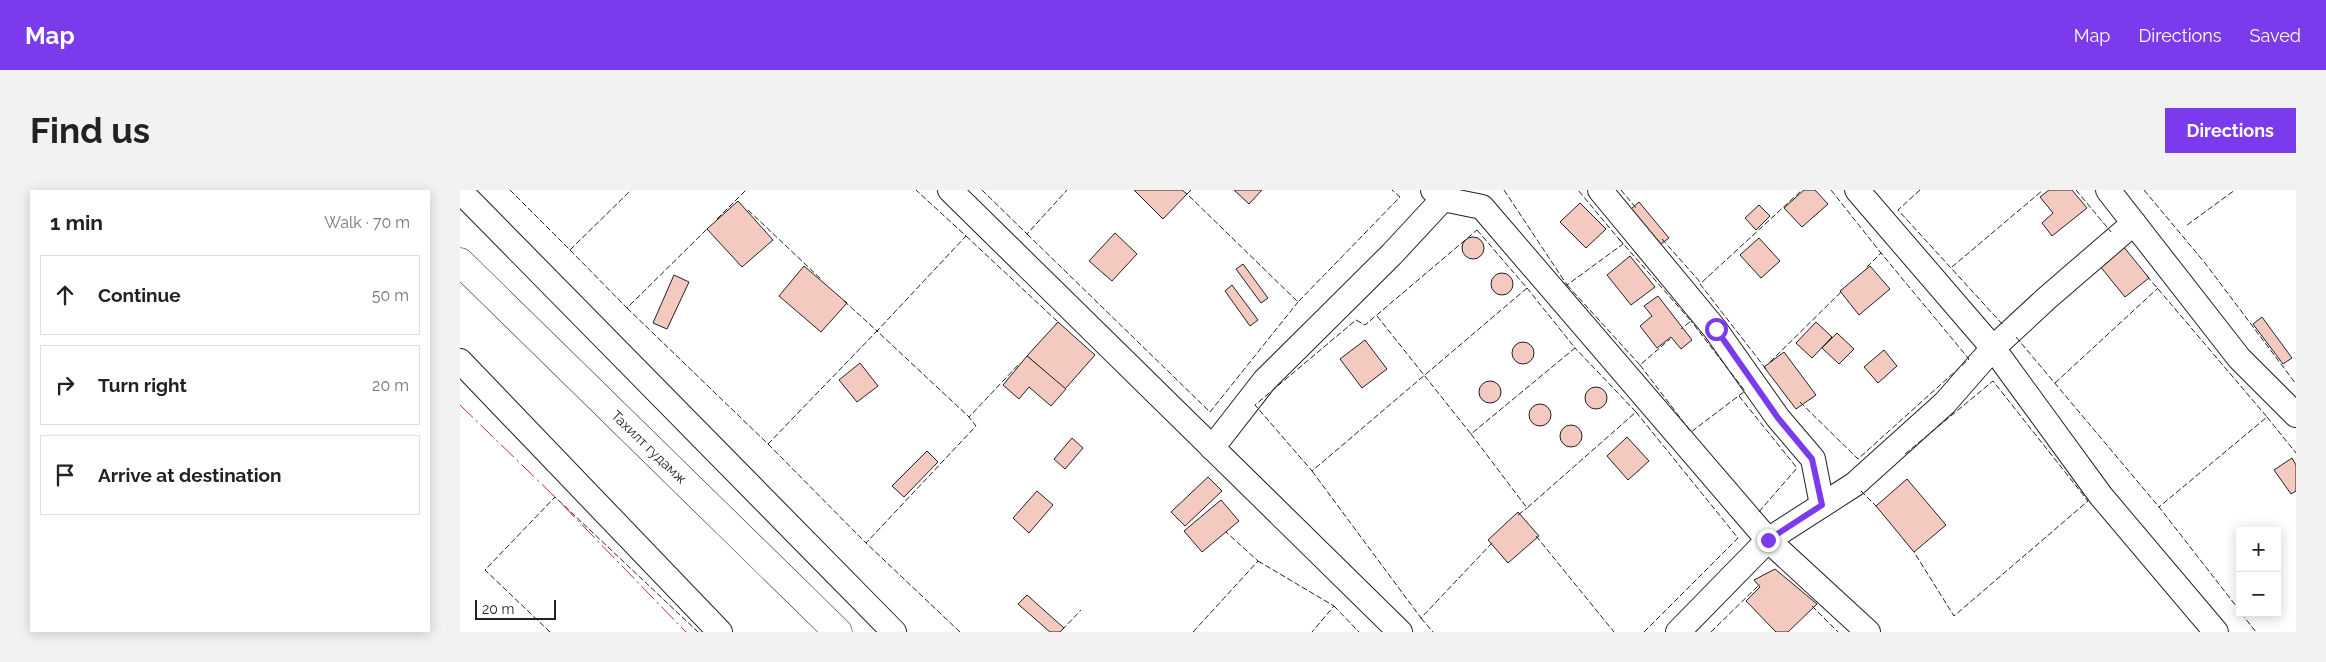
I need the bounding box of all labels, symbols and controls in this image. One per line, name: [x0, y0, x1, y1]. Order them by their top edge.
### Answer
text: Map: [25, 21, 75, 50]
text: Map: [2074, 25, 2110, 46]
text: Directions: [2138, 25, 2222, 46]
text: Saved: [2250, 25, 2301, 46]
button: Directions: [2165, 108, 2296, 153]
text: Find us: [30, 110, 150, 151]
text: 1 min: [50, 210, 103, 235]
text: Walk · 70 m: [324, 213, 410, 232]
icon: ahead: [51, 281, 79, 309]
text: Continue: [98, 284, 181, 306]
text: 50 m: [372, 286, 409, 305]
route start: [1705, 318, 1728, 341]
icon: right: [51, 371, 79, 399]
text: Turn right: [98, 374, 187, 396]
text: 20 m: [372, 376, 409, 395]
street label: Тахилт гудамж: [608, 407, 690, 487]
icon: arrive: [51, 461, 79, 489]
text: Arrive at destination: [98, 464, 282, 486]
map controls: [2236, 527, 2281, 617]
button: +: [2236, 527, 2281, 572]
route end: [1757, 529, 1780, 552]
button: −: [2236, 572, 2281, 617]
scale bar: [475, 597, 556, 620]
text: 20 m: [482, 601, 514, 617]

